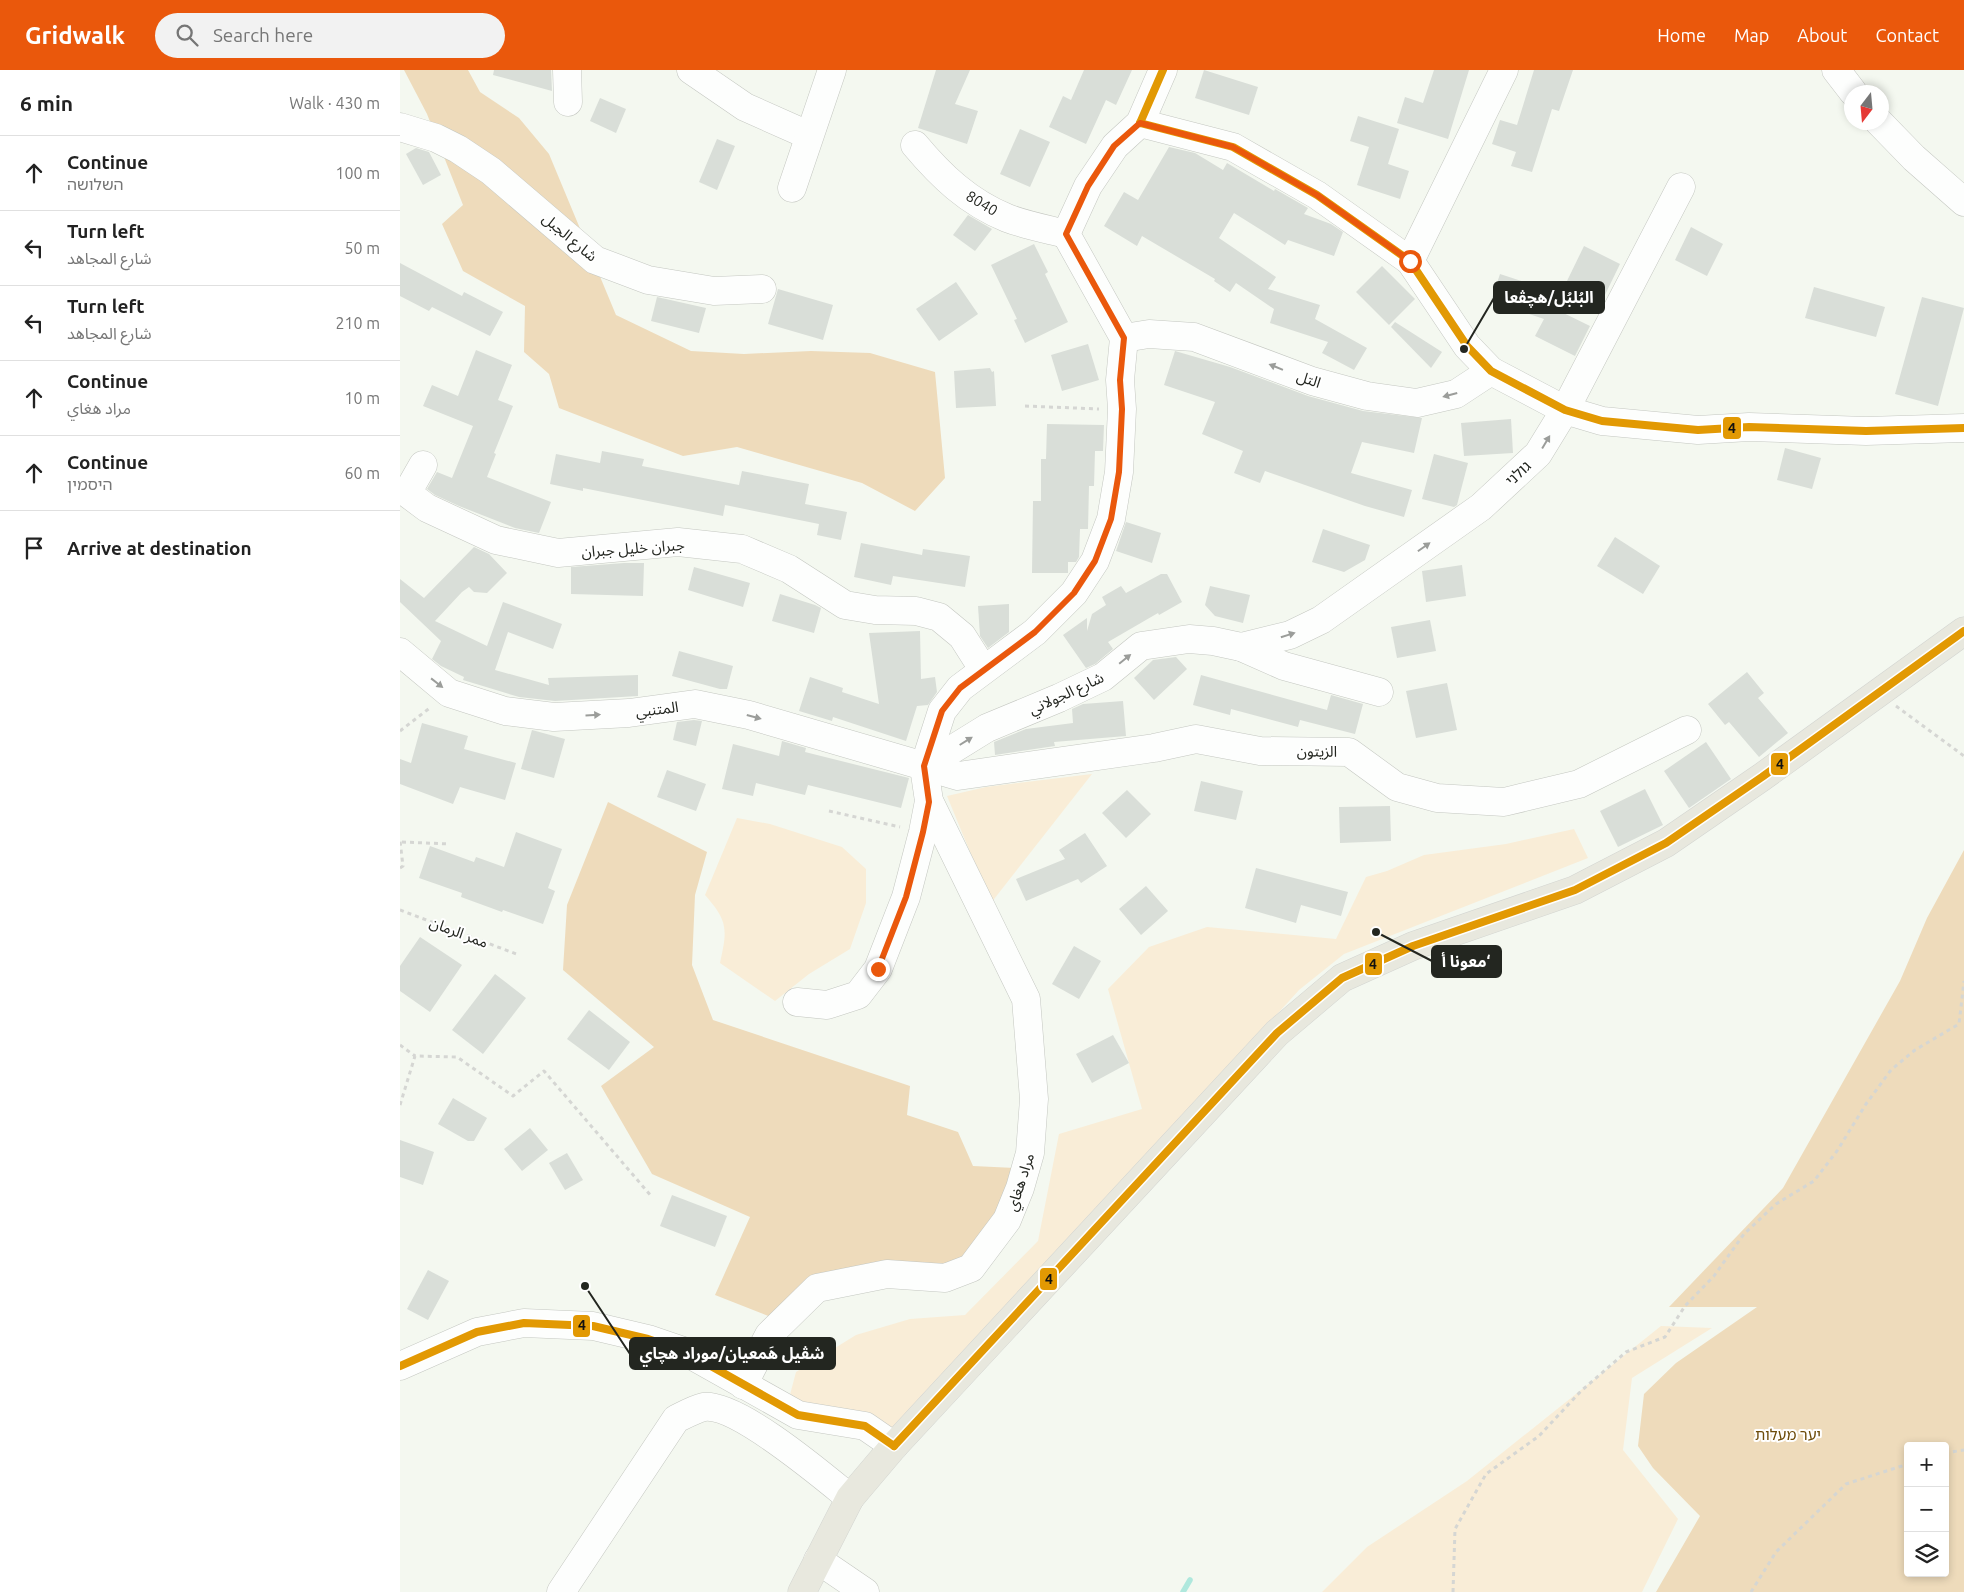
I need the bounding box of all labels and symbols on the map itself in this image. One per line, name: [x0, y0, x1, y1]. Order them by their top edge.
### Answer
north arrow: [1844, 85, 1889, 130]
street label: 8040: [963, 187, 1001, 219]
street label: شارع الجبل: [537, 209, 601, 268]
route start: [1399, 250, 1422, 273]
callout: البُلبُل/هچڤعا: [1494, 282, 1604, 313]
text: البُلبُل/هچڤعا: [1504, 288, 1594, 308]
one-way arrow: [1269, 362, 1283, 370]
street label: التل: [1295, 367, 1323, 392]
one-way arrow: [1442, 391, 1457, 399]
line badge: 4: [1722, 416, 1742, 440]
text: 4: [1728, 420, 1736, 436]
one-way arrow: [1541, 435, 1551, 448]
street label: גולני: [1502, 457, 1534, 489]
street label: جبران خليل جبران: [581, 536, 685, 561]
one-way arrow: [1417, 542, 1431, 552]
one-way arrow: [1281, 630, 1296, 638]
one-way arrow: [1118, 654, 1131, 665]
street label: شارع الجولاني: [1026, 668, 1108, 721]
one-way arrow: [430, 678, 443, 689]
street label: المتنبي: [635, 698, 680, 724]
one-way arrow: [586, 710, 602, 718]
one-way arrow: [746, 713, 761, 721]
one-way arrow: [959, 736, 972, 745]
street label: الزيتون: [1297, 742, 1337, 761]
line badge: 4: [1770, 752, 1789, 776]
text: 4: [1776, 756, 1784, 772]
street label: ممر الرمان: [427, 913, 491, 952]
callout: معونا أ‘: [1432, 946, 1501, 977]
line badge: 4: [1364, 952, 1383, 976]
text: معونا أ‘: [1441, 952, 1490, 971]
text: 4: [1369, 956, 1377, 972]
route end: [867, 958, 890, 981]
street label: مراد هغاي: [1003, 1151, 1041, 1214]
line badge: 4: [1039, 1267, 1058, 1291]
text: 4: [1045, 1271, 1053, 1287]
line badge: 4: [572, 1314, 591, 1338]
text: 4: [578, 1317, 586, 1333]
callout: شڤيل هَمعيان/موراد هچاي: [630, 1338, 835, 1369]
text: شڤيل هَمعيان/موراد هچاي: [639, 1344, 825, 1367]
park label: יער מעלות: [1755, 1426, 1821, 1443]

